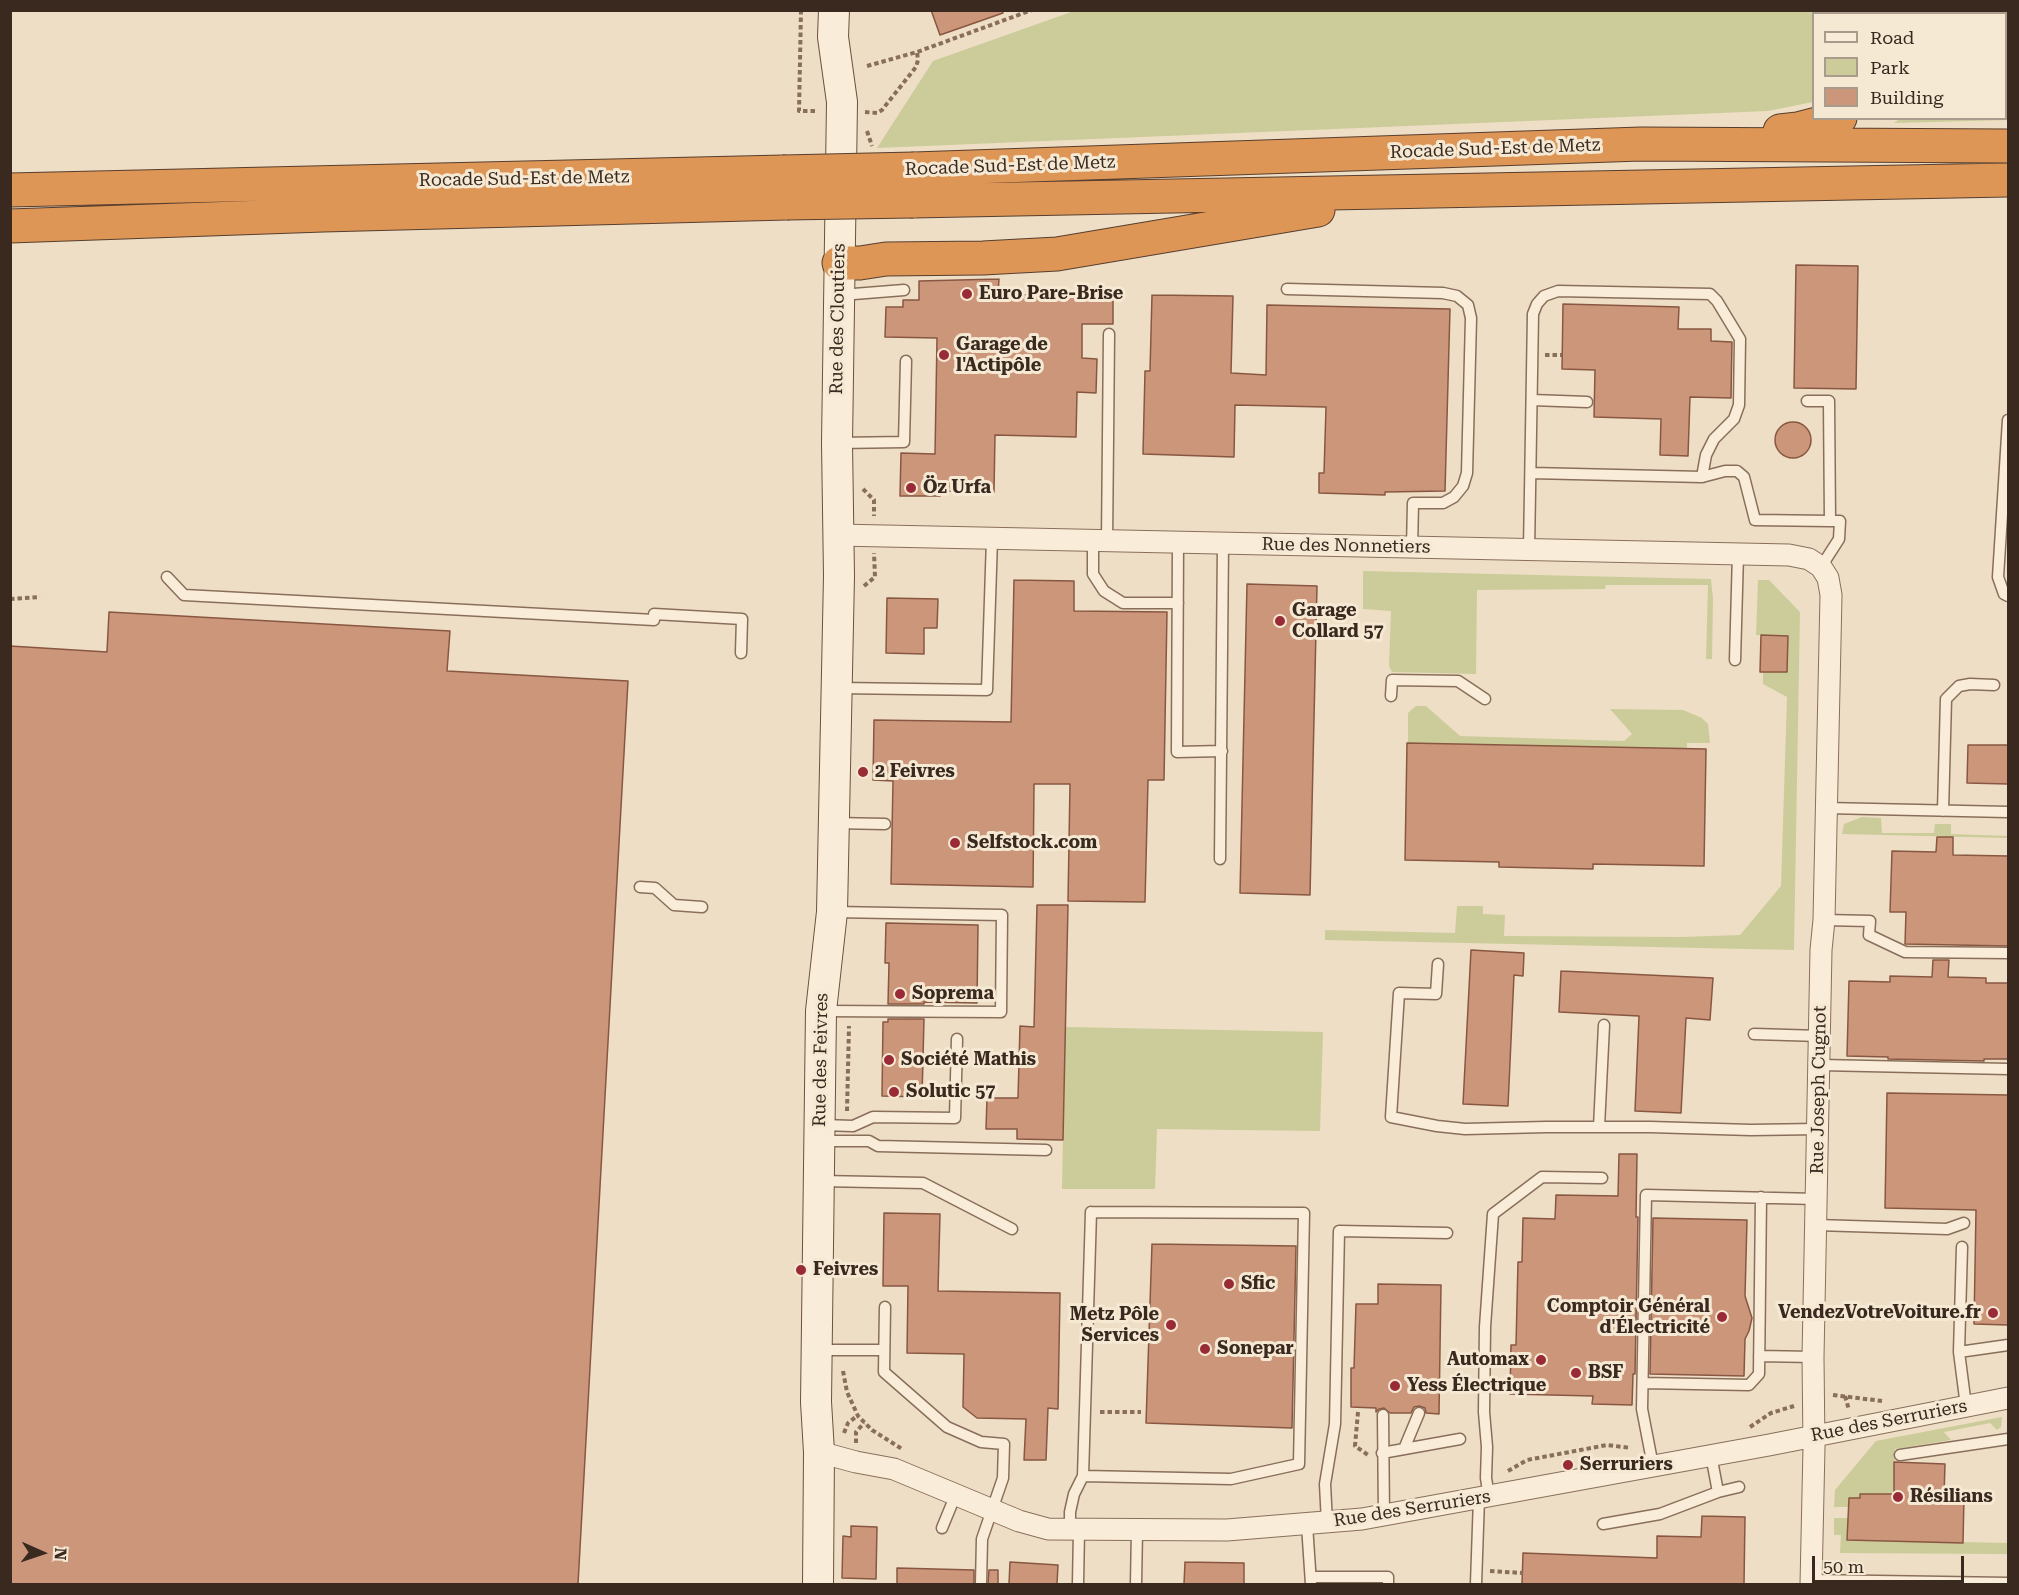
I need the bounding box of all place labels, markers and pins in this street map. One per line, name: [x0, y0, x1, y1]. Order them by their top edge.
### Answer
place label: Euro Pare-Brise: [979, 283, 1123, 305]
marker: Euro Pare-Brise: [960, 287, 974, 301]
place label: Garage de l'Actipôle: [956, 334, 1048, 376]
marker: Garage de l'Actipôle: [937, 348, 951, 362]
place label: Öz Urfa: [923, 477, 991, 499]
marker: Öz Urfa: [904, 481, 918, 495]
place label: Garage Collard 57: [1292, 600, 1384, 642]
marker: Garage Collard 57: [1273, 614, 1287, 628]
place label: 2 Feivres: [875, 761, 955, 783]
marker: 2 Feivres: [856, 765, 870, 779]
place label: Selfstock.com: [967, 832, 1097, 854]
marker: Selfstock.com: [948, 836, 962, 850]
place label: Soprema: [912, 983, 994, 1005]
marker: Soprema: [893, 987, 907, 1001]
place label: Société Mathis: [901, 1049, 1036, 1071]
marker: Société Mathis: [882, 1053, 896, 1067]
place label: Solutic 57: [906, 1081, 995, 1103]
marker: Solutic 57: [887, 1085, 901, 1099]
place label: Feivres: [813, 1259, 878, 1281]
marker: Feivres: [794, 1263, 808, 1277]
place label: Sfic: [1241, 1273, 1275, 1295]
marker: Sfic: [1222, 1277, 1236, 1291]
place label: Comptoir Général d'Électricité: [1547, 1296, 1710, 1338]
place label: VendezVotreVoiture.fr: [1778, 1302, 1981, 1324]
place label: Metz Pôle Services: [1070, 1304, 1159, 1346]
marker: VendezVotreVoiture.fr: [1986, 1306, 2000, 1320]
marker: Comptoir Général d'Électricité: [1715, 1310, 1729, 1324]
marker: Metz Pôle Services: [1164, 1318, 1178, 1332]
place label: Sonepar: [1217, 1338, 1294, 1360]
marker: Sonepar: [1198, 1342, 1212, 1356]
place label: Automax: [1447, 1349, 1529, 1371]
marker: Automax: [1534, 1353, 1548, 1367]
place label: BSF: [1588, 1362, 1623, 1384]
marker: BSF: [1569, 1366, 1583, 1380]
place label: Yess Électrique: [1407, 1375, 1546, 1397]
marker: Yess Électrique: [1388, 1379, 1402, 1393]
place label: Serruriers: [1580, 1454, 1673, 1476]
marker: Serruriers: [1561, 1458, 1575, 1472]
place label: Résilians: [1910, 1486, 1993, 1508]
marker: Résilians: [1891, 1490, 1905, 1504]

